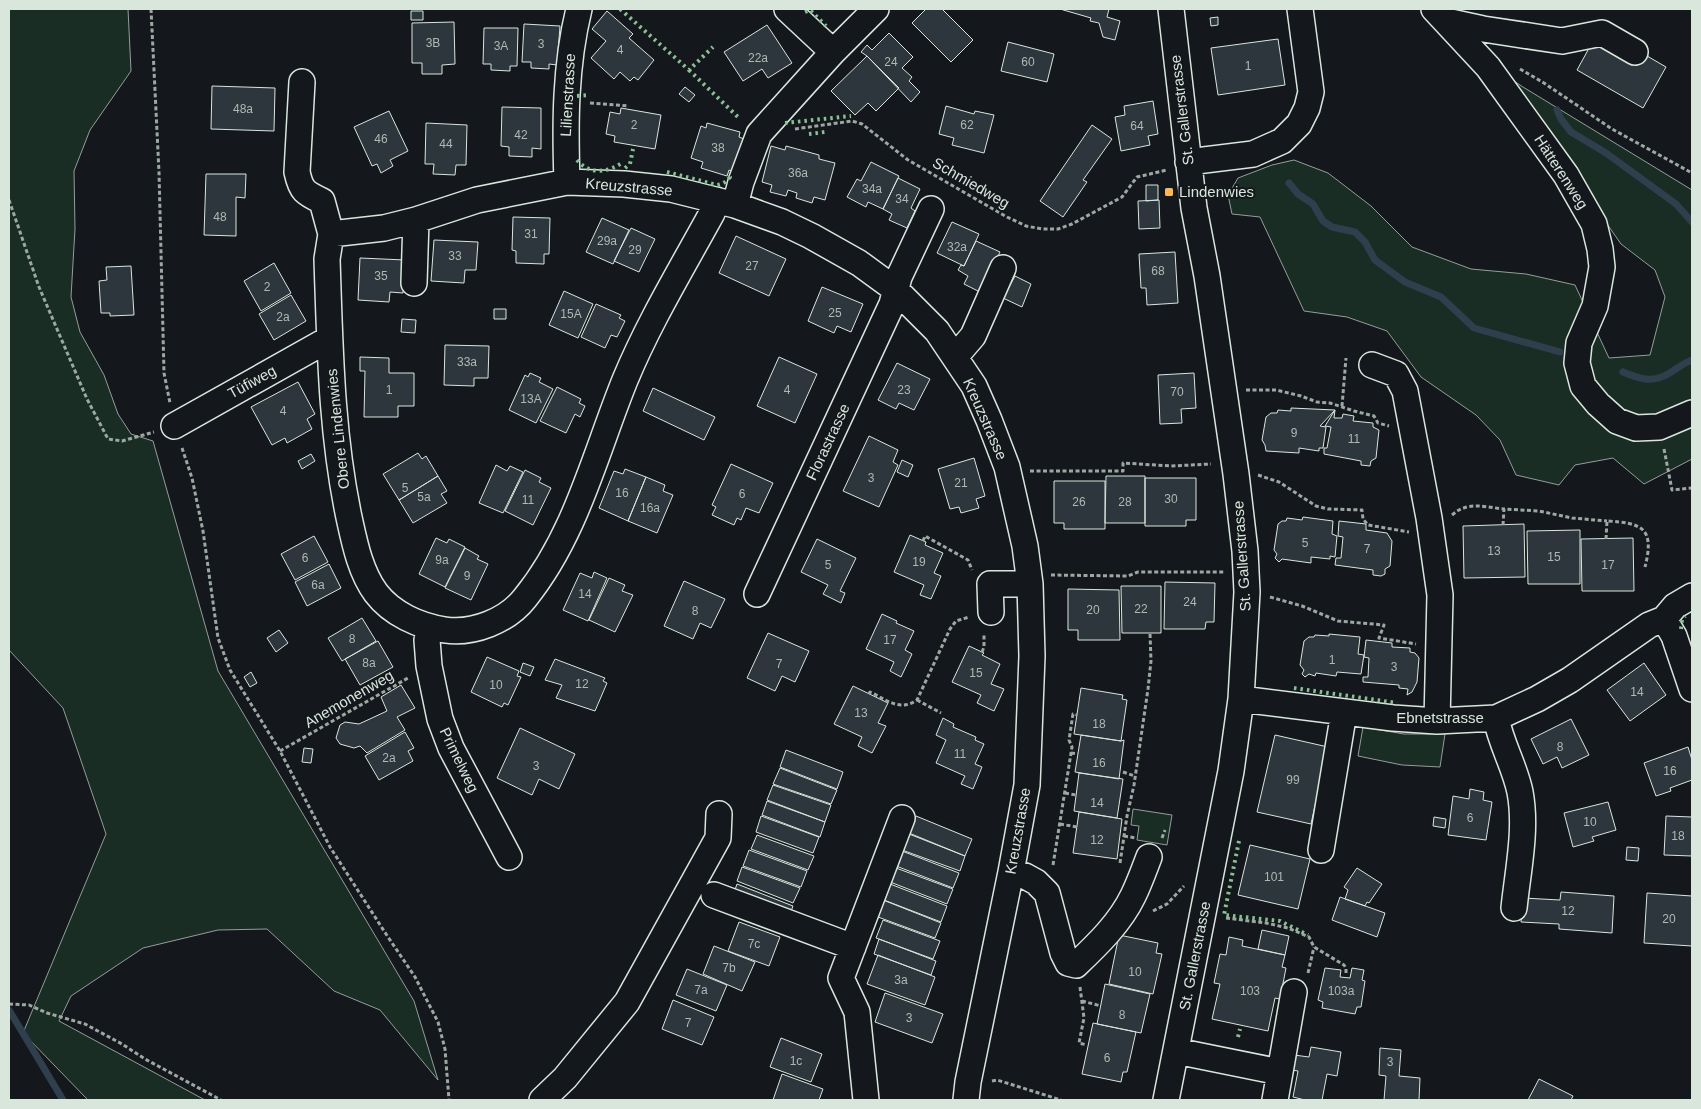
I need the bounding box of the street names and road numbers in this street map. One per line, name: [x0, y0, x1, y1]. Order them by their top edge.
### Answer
street label: Lilienstrasse: [557, 53, 578, 137]
street label: St. Gallerstrasse: [1166, 54, 1197, 166]
street label: Hätterenweg: [1531, 131, 1592, 212]
street label: Schmiedweg: [930, 154, 1013, 211]
street label: Kreuzstrasse: [585, 174, 673, 199]
street label: Tüfiweg: [225, 361, 279, 402]
street label: Obere Lindenwies: [323, 368, 352, 490]
street label: Kreuzstrasse: [960, 375, 1011, 462]
street label: Florastrasse: [802, 401, 853, 483]
street label: St. Gallerstrasse: [1229, 500, 1254, 612]
street label: Anemonenweg: [301, 666, 396, 731]
street label: Ebnetstrasse: [1396, 709, 1484, 726]
street label: Primelweg: [436, 725, 482, 795]
street label: Kreuzstrasse: [1002, 786, 1033, 875]
street label: St. Gallerstrasse: [1176, 900, 1213, 1012]

